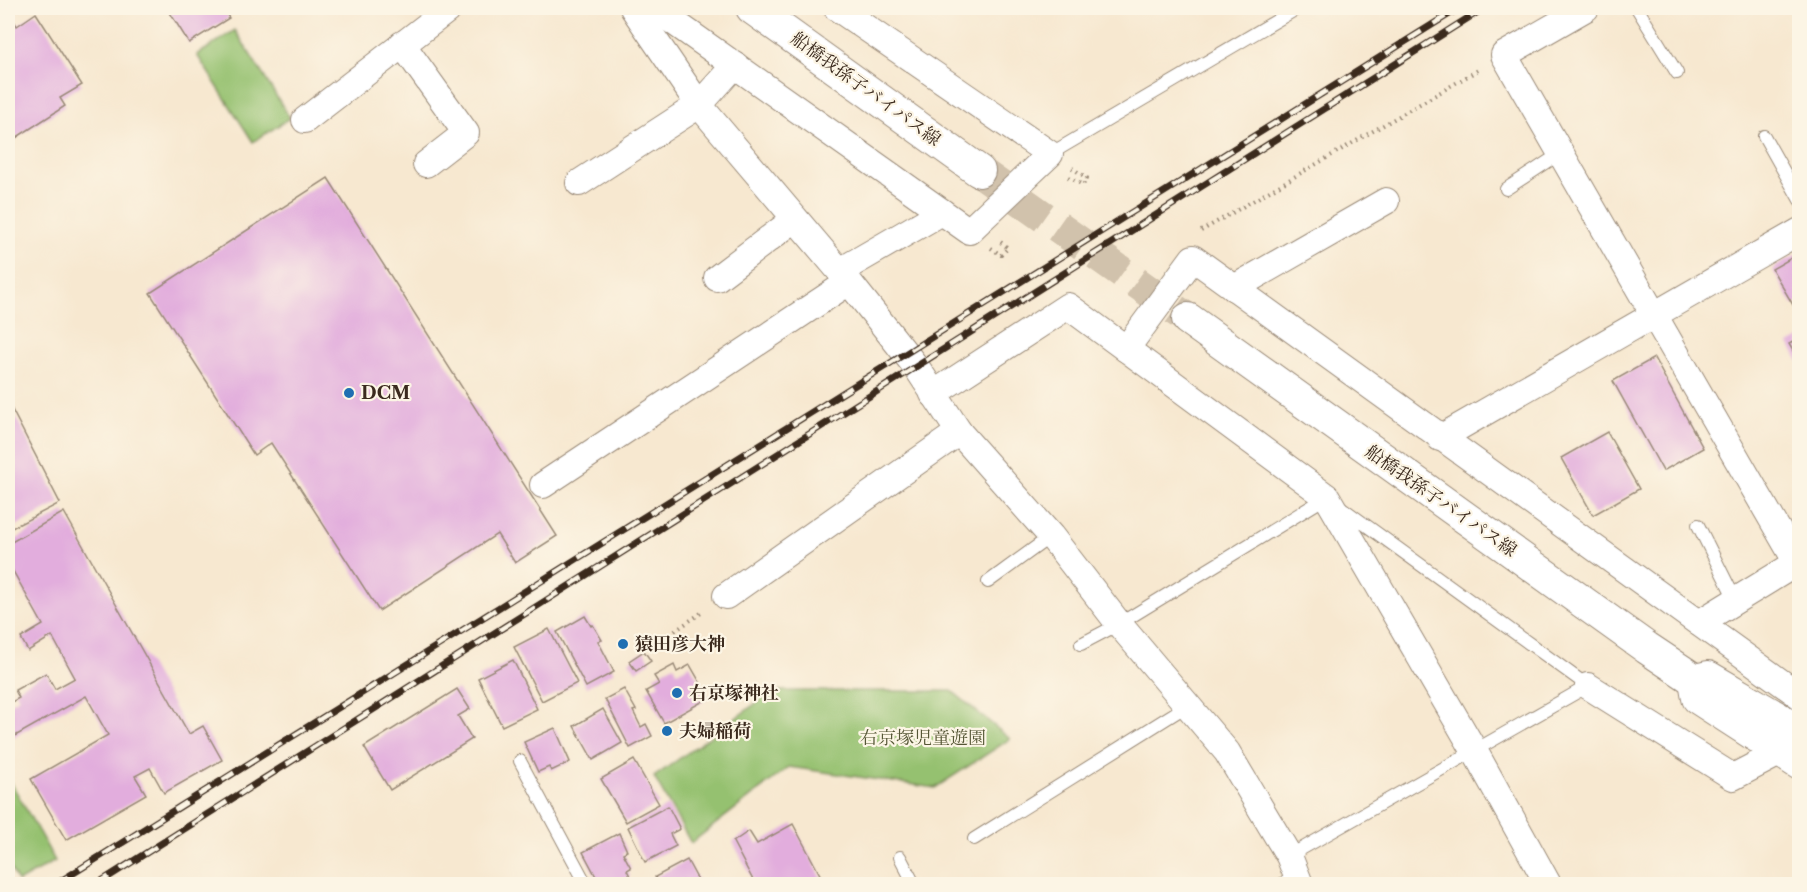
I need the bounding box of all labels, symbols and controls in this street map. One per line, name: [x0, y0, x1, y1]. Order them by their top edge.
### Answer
street label: 船橋我孫子バイパス線: [787, 27, 945, 151]
place label: DCM: [361, 382, 410, 404]
marker: DCM: [342, 386, 356, 400]
street label: 船橋我孫子バイパス線: [1361, 440, 1521, 562]
place label: 猿田彦大神: [635, 633, 725, 655]
marker: 猿田彦大神: [616, 637, 630, 651]
place label: 右京塚神社: [689, 682, 779, 704]
marker: 右京塚神社: [670, 686, 684, 700]
place label: 夫婦稲荷: [679, 720, 751, 742]
marker: 夫婦稲荷: [660, 724, 674, 738]
park label: 右京塚児童遊園: [860, 727, 986, 749]

